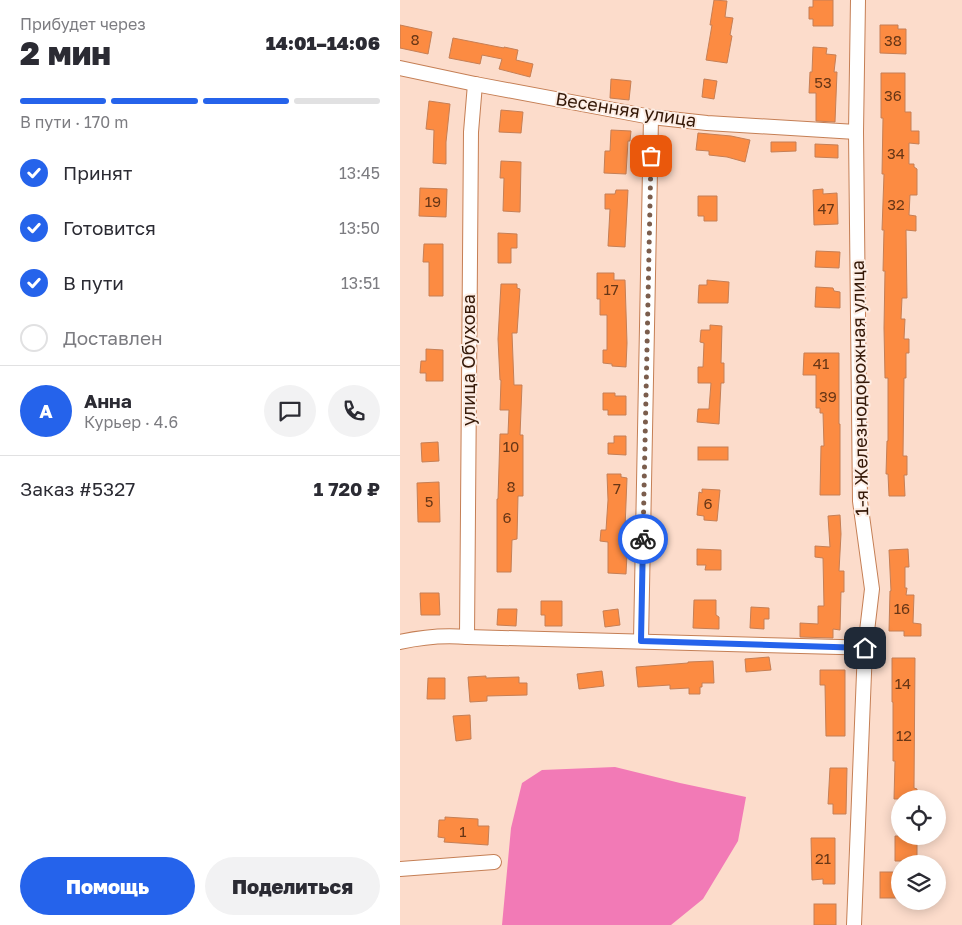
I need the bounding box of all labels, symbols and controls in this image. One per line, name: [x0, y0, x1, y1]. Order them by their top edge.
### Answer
text: Прибудет через: [20, 14, 146, 34]
house number: 8: [410, 30, 420, 48]
text: 14:01–14:06: [266, 31, 380, 54]
house number: 38: [884, 31, 902, 49]
text: 2 мин: [20, 34, 111, 72]
house number: 53: [814, 73, 832, 91]
house number: 36: [884, 86, 902, 104]
street label: Весенняя улица: [554, 87, 698, 131]
text: В пути · 170 m: [20, 112, 128, 132]
pin: [630, 135, 672, 177]
icon: bag: [637, 142, 665, 170]
house number: 34: [887, 144, 905, 162]
icon: check: [20, 159, 48, 187]
text: Принят: [63, 161, 132, 184]
text: 13:45: [339, 163, 380, 183]
house number: 19: [425, 192, 441, 210]
house number: 32: [887, 195, 905, 213]
house number: 47: [817, 199, 835, 217]
icon: check: [20, 214, 48, 242]
text: Готовится: [63, 216, 156, 239]
text: 13:50: [339, 218, 380, 238]
street label: 1-я Железнодорожная улица: [846, 260, 872, 516]
icon: check: [20, 269, 48, 297]
text: В пути: [63, 271, 124, 294]
text: 13:51: [341, 273, 380, 293]
house number: 17: [603, 280, 619, 298]
street label: улица Обухова: [457, 294, 479, 426]
text: Доставлен: [63, 326, 163, 349]
house number: 41: [813, 354, 829, 372]
button: chat: [264, 385, 316, 437]
button: phone: [328, 385, 380, 437]
house number: 39: [819, 387, 837, 405]
text: Анна: [84, 389, 132, 412]
text: А: [39, 399, 53, 422]
text: Курьер · 4.6: [84, 412, 178, 432]
house number: 10: [503, 437, 519, 455]
text: Заказ #5327: [20, 477, 135, 500]
text: 1 720 ₽: [314, 477, 380, 500]
house number: 8: [506, 477, 516, 495]
house number: 7: [613, 479, 621, 497]
house number: 5: [425, 492, 433, 510]
house number: 6: [703, 494, 713, 512]
house number: 6: [502, 508, 512, 526]
courier: [618, 514, 668, 564]
icon: bike: [629, 525, 657, 553]
house number: 16: [894, 599, 910, 617]
pin: [844, 627, 886, 669]
icon: home: [851, 634, 879, 662]
house number: 14: [895, 674, 911, 692]
house number: 12: [896, 726, 912, 744]
map controls: [891, 790, 946, 910]
button: locate: [891, 790, 946, 845]
house number: 1: [459, 822, 467, 840]
house number: 21: [815, 849, 831, 867]
button: layers: [891, 855, 946, 910]
button: Помощь: [20, 857, 195, 915]
button: Поделиться: [205, 857, 380, 915]

